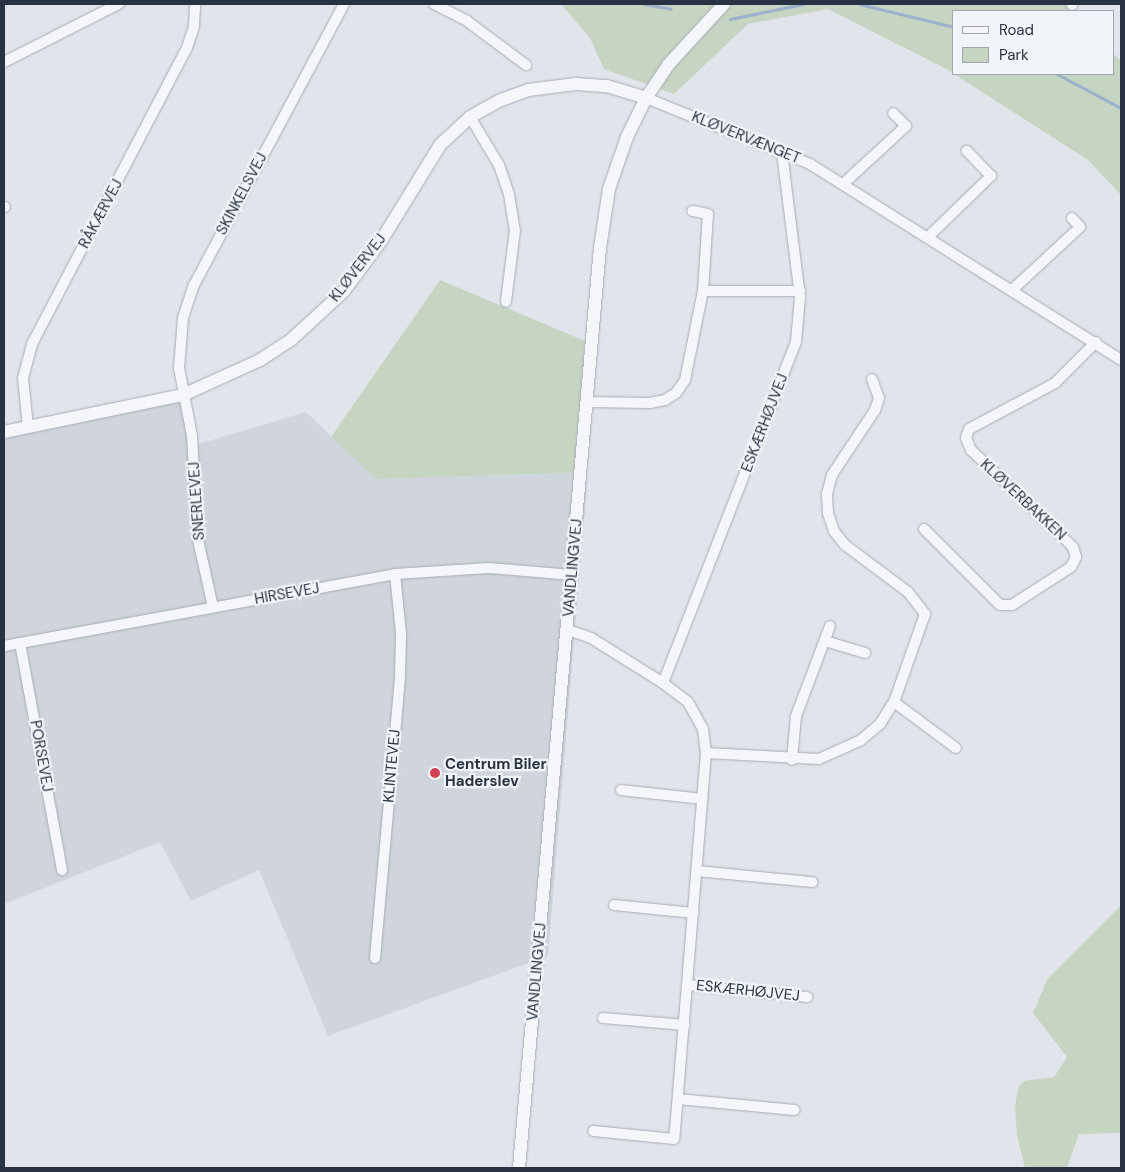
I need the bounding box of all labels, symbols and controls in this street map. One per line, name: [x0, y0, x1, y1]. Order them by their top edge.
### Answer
legend: [952, 10, 1115, 75]
text: Road: [999, 20, 1034, 40]
text: Park: [999, 45, 1029, 65]
street label: KLØVERVÆNGET: [689, 108, 803, 168]
street label: SKINKELSVEJ: [213, 150, 271, 238]
street label: RÅKÆRVEJ: [75, 176, 127, 252]
street label: KLØVERVEJ: [326, 230, 390, 306]
street label: ESKÆRHØJVEJ: [738, 371, 792, 475]
street label: KLØVERBAKKEN: [976, 456, 1070, 544]
street label: SNERLEVEJ: [185, 461, 209, 541]
street label: VANDLINGVEJ: [560, 518, 586, 618]
street label: HIRSEVEJ: [253, 579, 321, 609]
street label: PORSEVEJ: [26, 719, 56, 793]
street label: KLINTEVEJ: [380, 729, 404, 803]
place label: Centrum Biler Haderslev: [445, 755, 547, 790]
marker: Centrum Biler Haderslev: [429, 767, 441, 779]
street label: VANDLINGVEJ: [524, 922, 550, 1022]
street label: ESKÆRHØJVEJ: [695, 977, 801, 1005]

